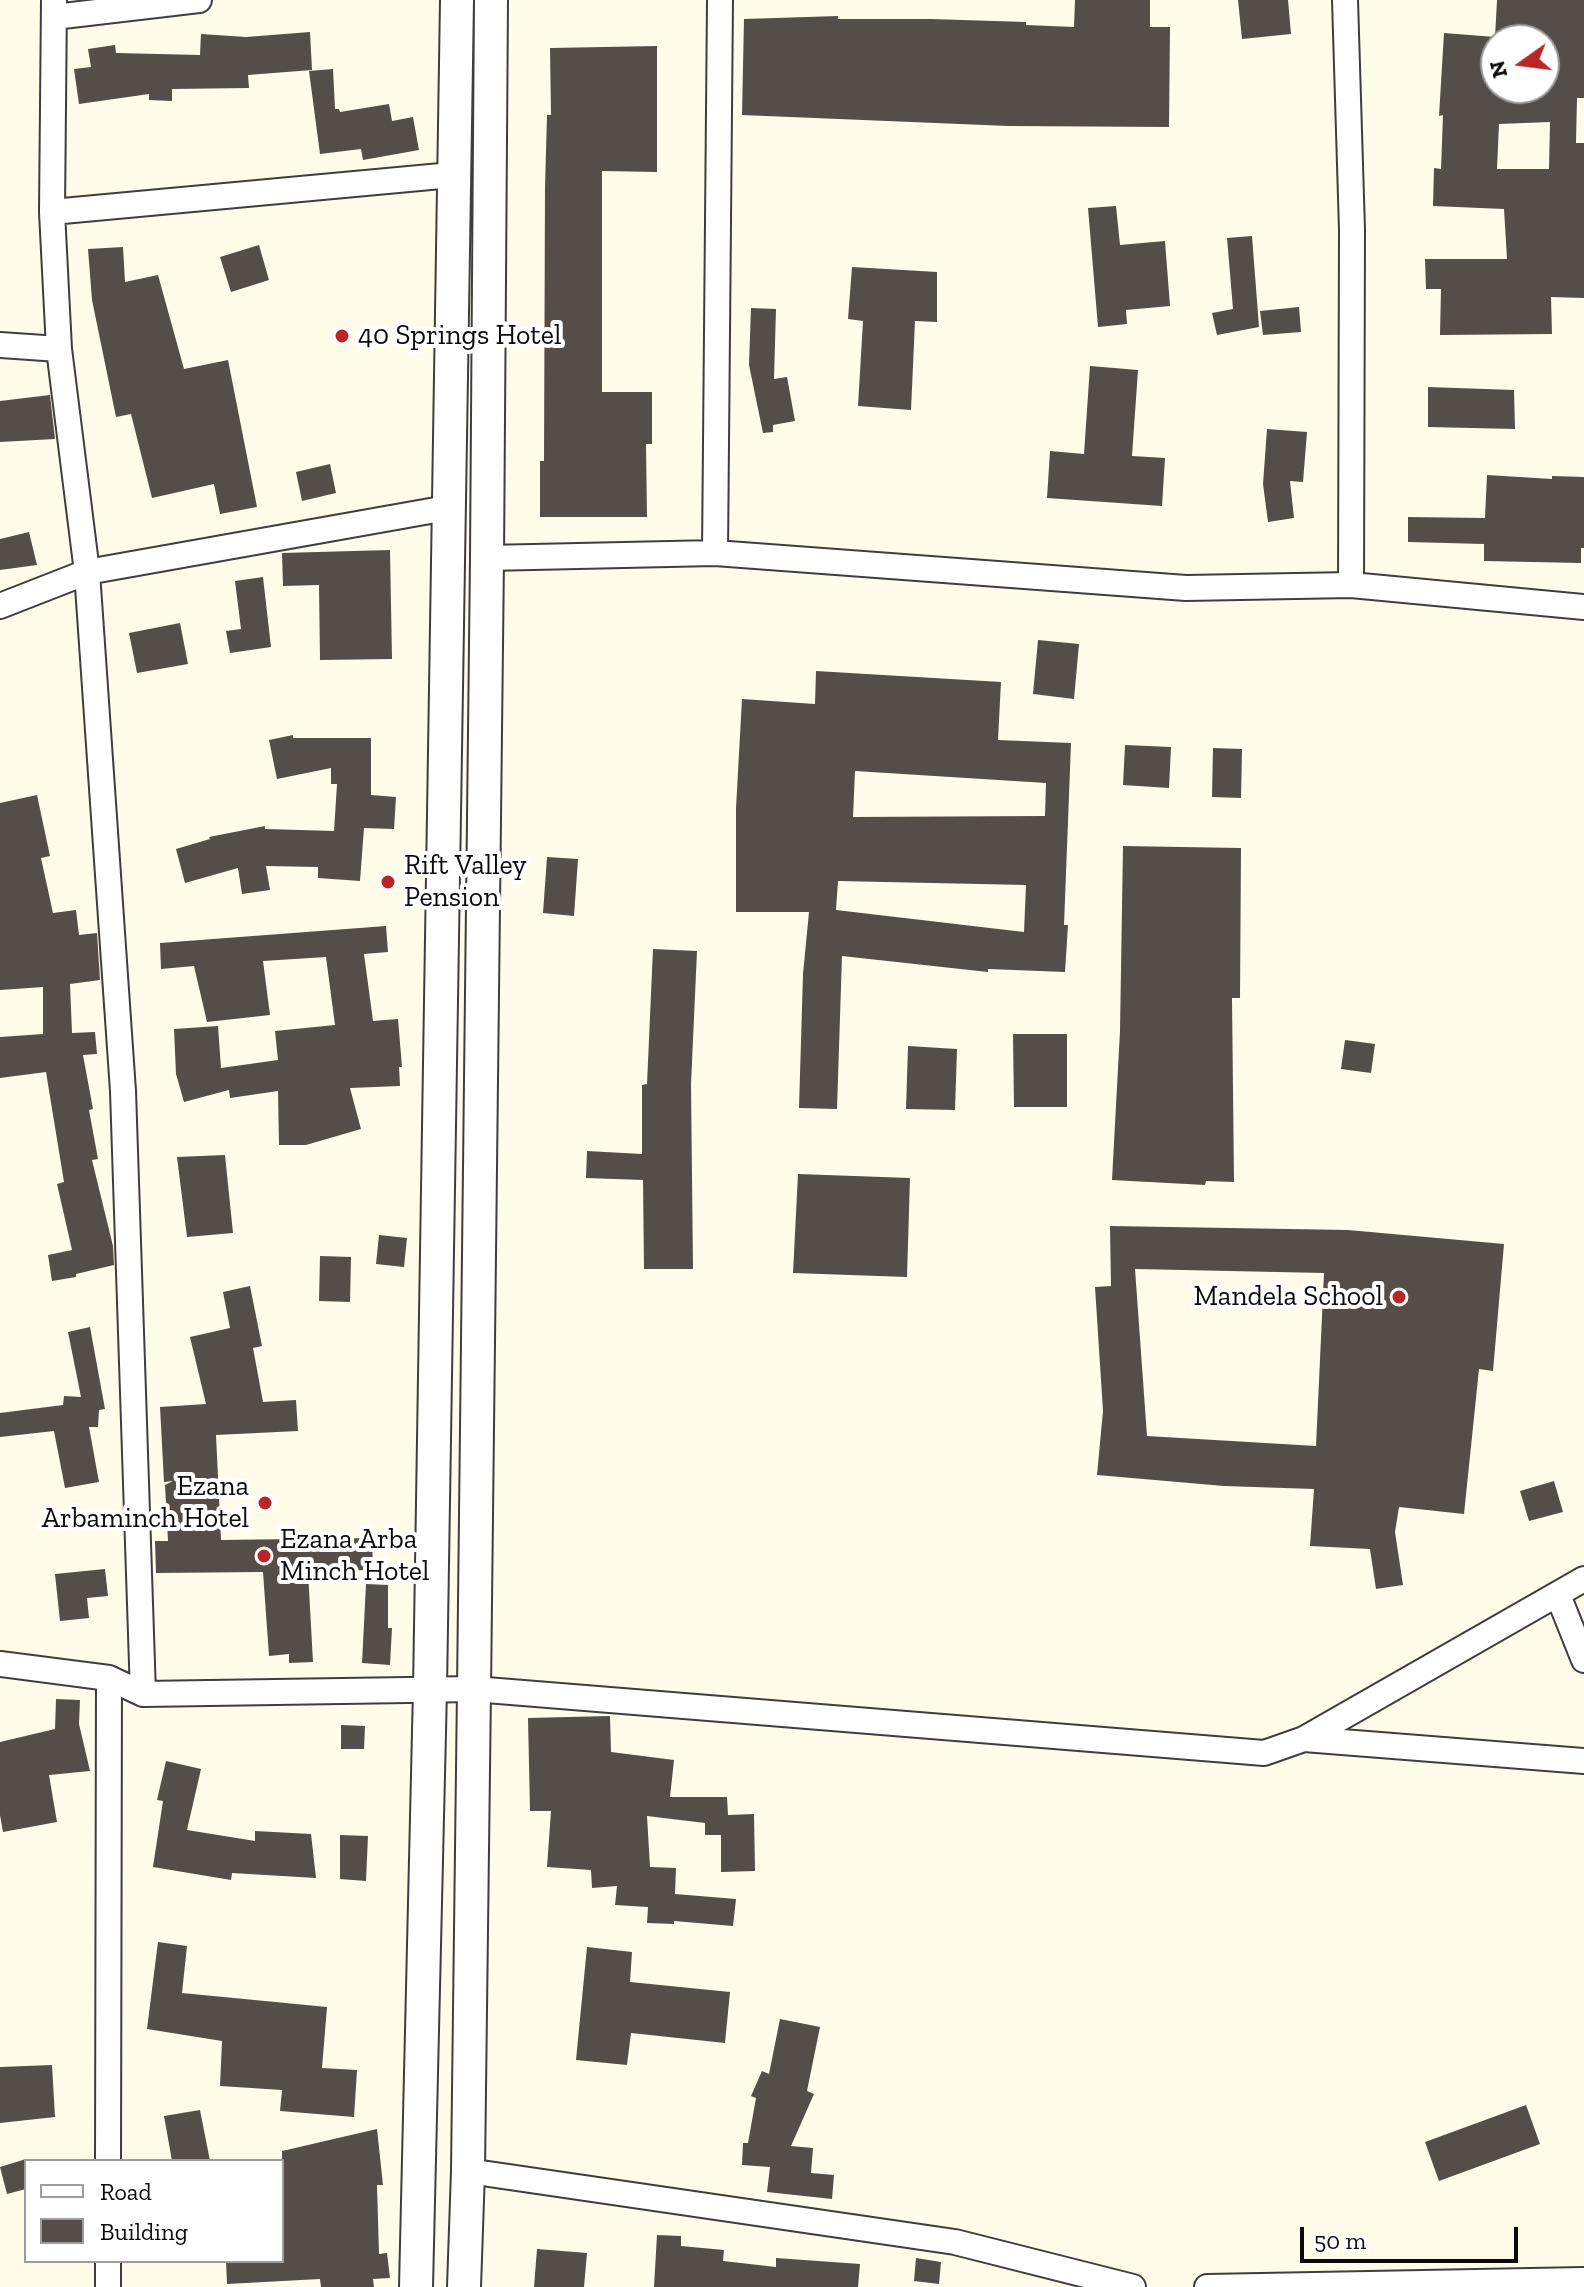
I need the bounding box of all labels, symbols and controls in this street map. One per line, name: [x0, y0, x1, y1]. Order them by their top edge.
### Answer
north arrow: [1480, 24, 1560, 104]
text: N: [1483, 58, 1513, 81]
place label: 40 Springs Hotel: [358, 319, 561, 353]
marker: 40 Springs Hotel: [333, 327, 351, 345]
place label: Rift Valley Pension: [404, 849, 527, 915]
marker: Rift Valley Pension: [379, 873, 397, 891]
place label: Mandela School: [1193, 1280, 1383, 1314]
marker: Mandela School: [1390, 1288, 1408, 1306]
place label: Ezana Arbaminch Hotel: [42, 1470, 249, 1536]
marker: Ezana Arbaminch Hotel: [256, 1494, 274, 1512]
place label: Ezana Arba Minch Hotel: [280, 1523, 429, 1589]
marker: Ezana Arba Minch Hotel: [255, 1547, 273, 1565]
legend: [24, 2159, 284, 2263]
text: Road: [100, 2177, 152, 2206]
scale bar: [1304, 2211, 1522, 2261]
text: Building: [100, 2217, 188, 2246]
text: 50 m: [1314, 2226, 1366, 2255]

